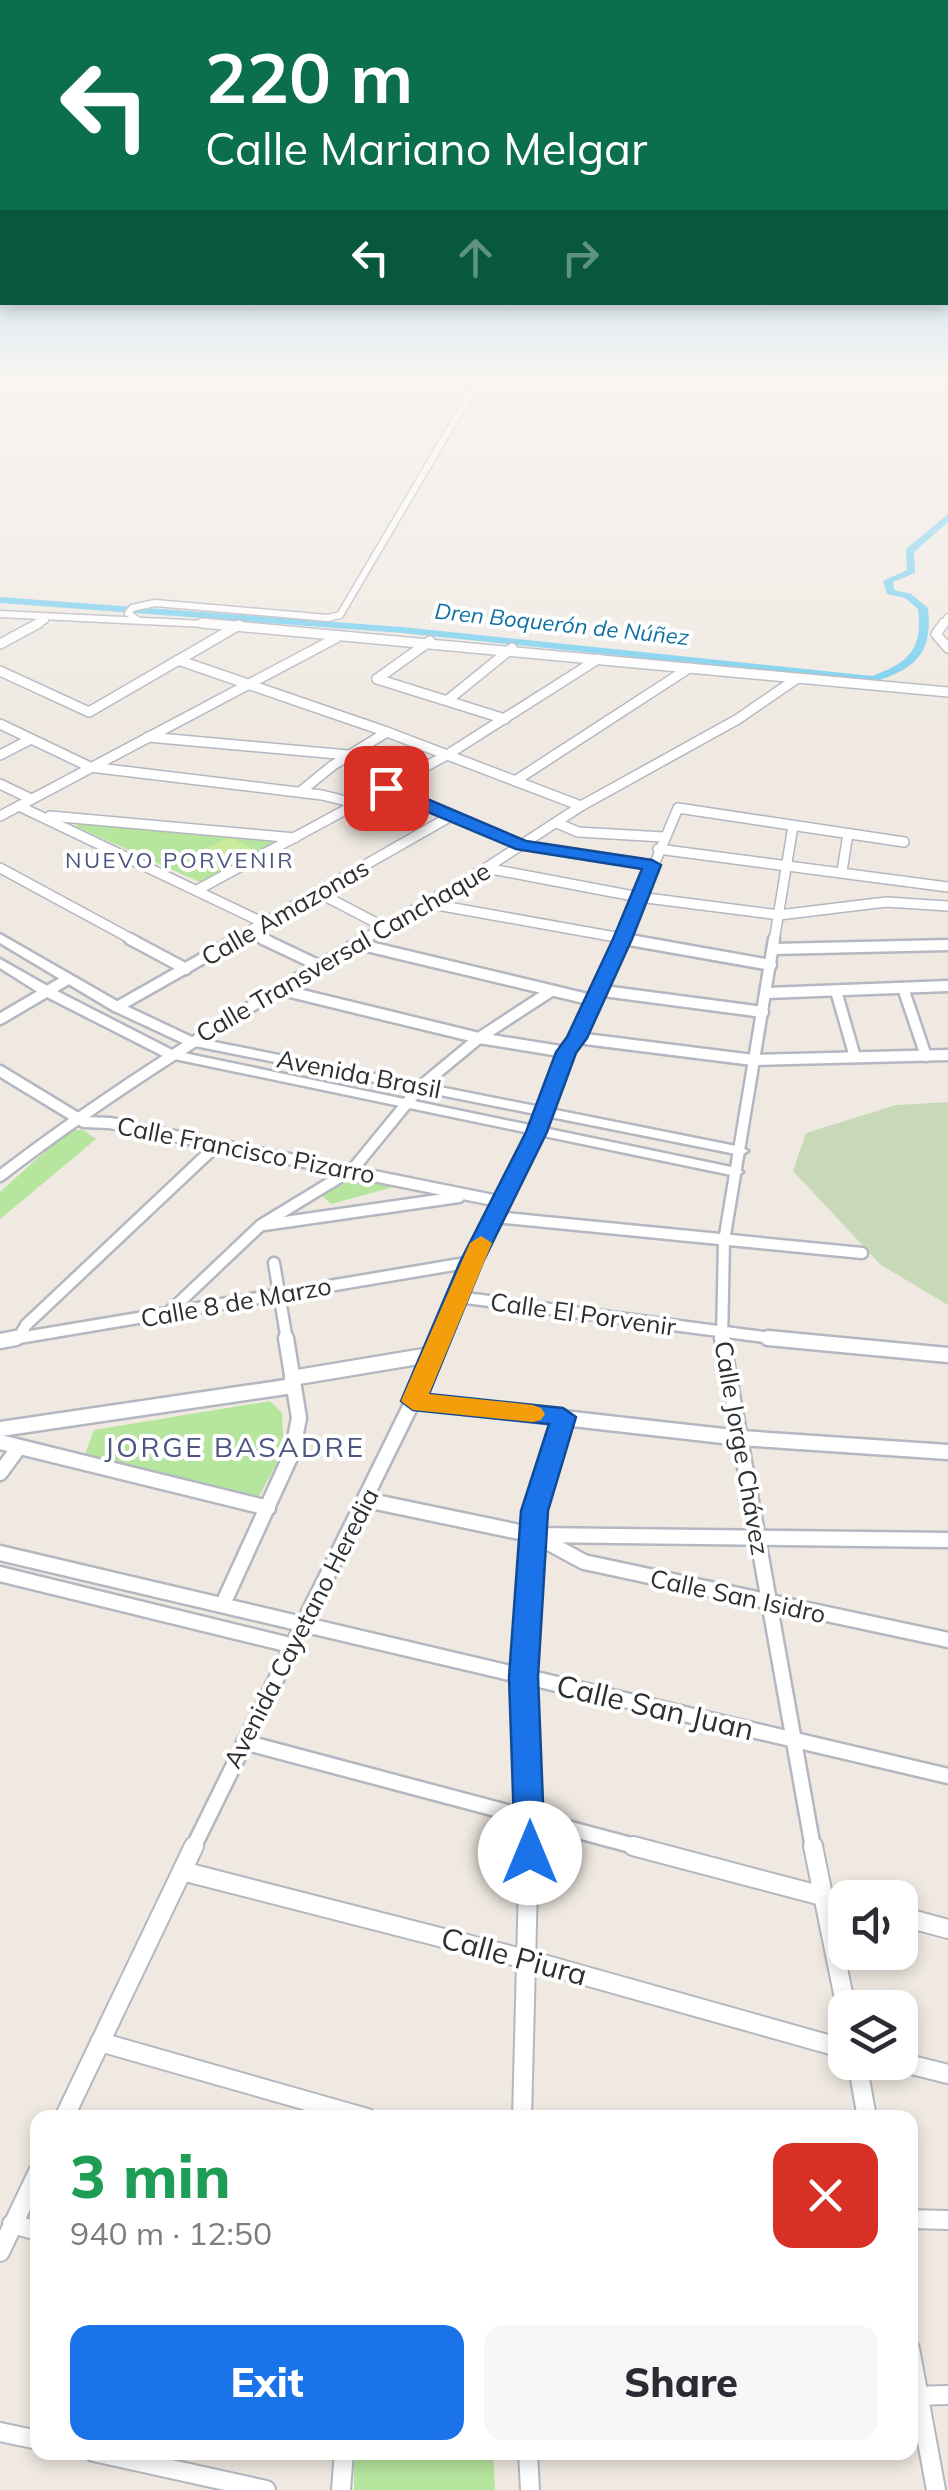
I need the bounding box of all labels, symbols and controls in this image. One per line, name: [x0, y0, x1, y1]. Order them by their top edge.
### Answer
text: 220 m: [205, 33, 413, 121]
icon: left: [40, 40, 170, 170]
text: Calle Mariano Melgar: [205, 120, 647, 176]
icon: left: [343, 230, 398, 285]
icon: ahead: [448, 230, 503, 285]
icon: right: [553, 230, 608, 285]
water label: Dren Boquerón de Núñez: [433, 597, 691, 651]
pin: [344, 746, 429, 831]
icon: arrive: [359, 761, 414, 816]
district label: NUEVO PORVENIR: [65, 846, 295, 874]
street label: Calle Amazonas: [196, 851, 374, 972]
street label: Calle Transversal Canchaque: [190, 855, 495, 1049]
street label: Avenida Brasil: [274, 1042, 444, 1105]
street label: Calle Francisco Pizarro: [114, 1109, 378, 1190]
street label: Calle 8 de Marzo: [138, 1269, 334, 1334]
street label: Calle El Porvenir: [488, 1285, 678, 1342]
street label: Calle Jorge Chávez: [708, 1339, 777, 1557]
district label: JORGE BASADRE: [105, 1429, 365, 1464]
street label: Avenida Cayetano Heredia: [216, 1483, 385, 1773]
street label: Calle San Isidro: [648, 1562, 829, 1629]
street label: Calle San Juan: [553, 1666, 758, 1748]
position arrow: [478, 1801, 582, 1905]
map controls: [828, 1880, 918, 2080]
button: sound: [828, 1880, 918, 1970]
street label: Calle Piura: [437, 1918, 591, 1994]
button: layers: [828, 1990, 918, 2080]
text: 3 min: [70, 2138, 231, 2213]
button: close: [773, 2143, 878, 2248]
text: 940 m · 12:50: [70, 2213, 272, 2253]
button: Exit: [70, 2325, 464, 2440]
button: Share: [484, 2325, 878, 2440]

